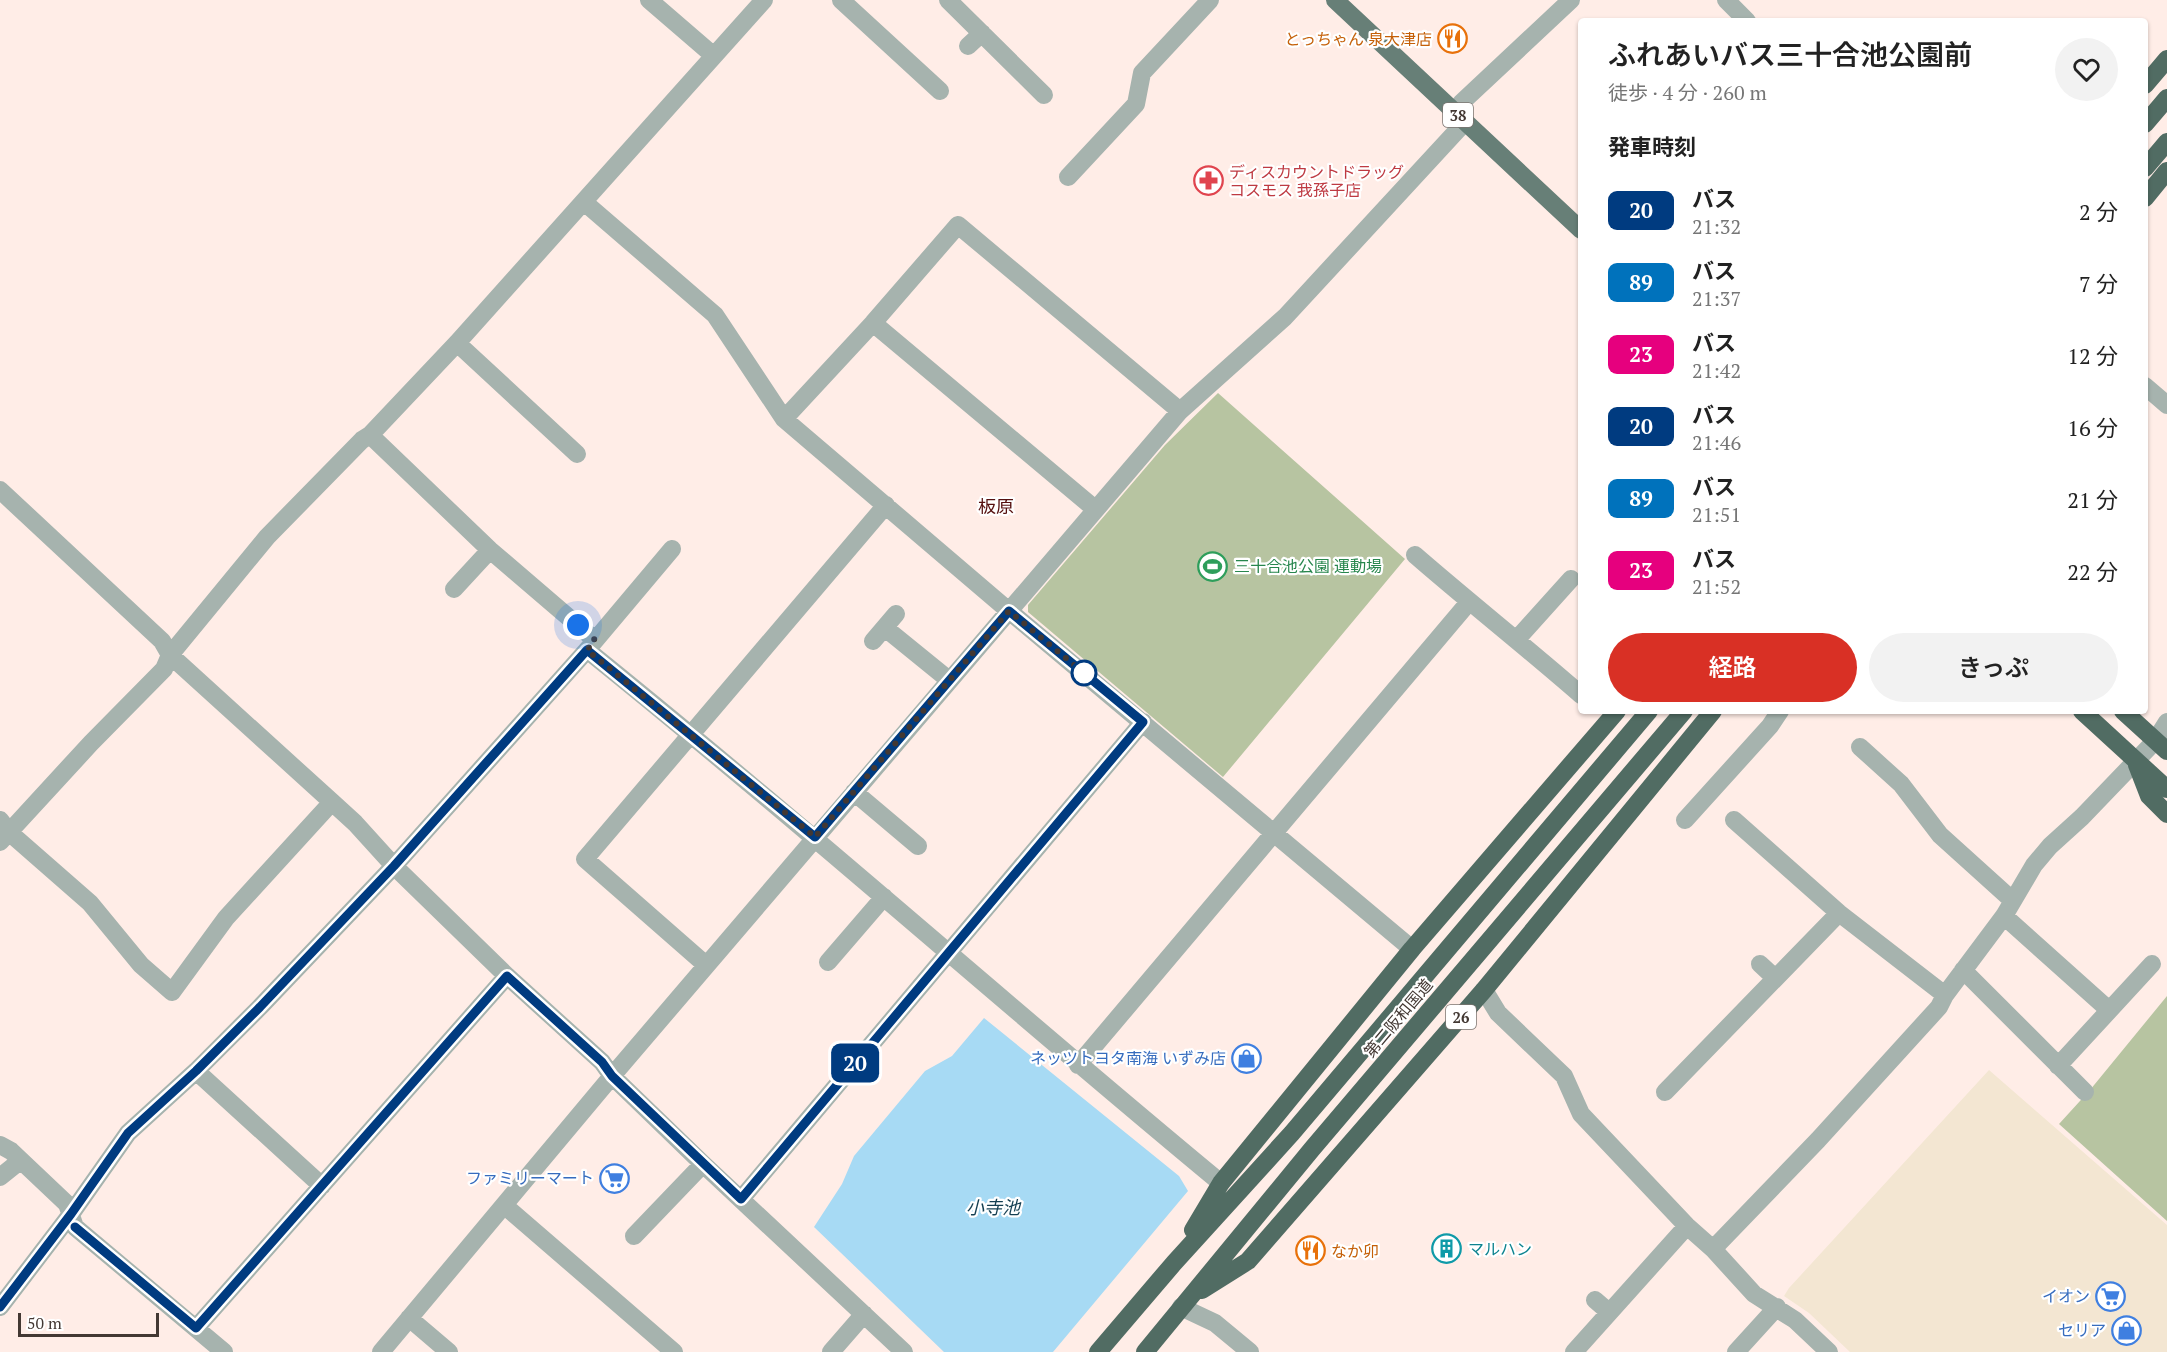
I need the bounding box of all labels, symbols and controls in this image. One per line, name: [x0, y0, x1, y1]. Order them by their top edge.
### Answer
restaurant icon: とっちゃん 泉大津店: [1437, 23, 1469, 55]
place label: とっちゃん 泉大津店: [1285, 28, 1432, 50]
text: ふれあいバス三十合池公園前: [1608, 36, 1972, 73]
button: heart: [2055, 38, 2118, 101]
text: 徒歩 · 4 分 · 260 m: [1608, 79, 1767, 106]
road number: 38: [1443, 103, 1473, 127]
text: 発車時刻: [1608, 132, 1696, 161]
place label: ディスカウントドラッグ コスモス 我孫子店: [1229, 161, 1404, 201]
pharmacy icon: ディスカウントドラッグ コスモス 我孫子店: [1192, 165, 1224, 197]
text: バス: [1692, 184, 1736, 213]
text: 20: [1629, 196, 1653, 224]
text: 2 分: [2079, 197, 2118, 226]
text: 21:32: [1692, 213, 1741, 240]
text: バス: [1692, 256, 1736, 285]
text: 89: [1629, 268, 1653, 296]
text: 7 分: [2079, 269, 2118, 298]
text: 21:37: [1692, 285, 1741, 312]
text: バス: [1692, 328, 1736, 357]
text: 23: [1629, 340, 1653, 368]
text: 12 分: [2067, 341, 2118, 370]
text: 21:42: [1692, 357, 1741, 384]
text: バス: [1692, 400, 1736, 429]
text: 20: [1629, 412, 1653, 440]
text: 16 分: [2067, 413, 2118, 442]
text: 21:46: [1692, 429, 1741, 456]
text: バス: [1692, 472, 1736, 501]
text: 89: [1629, 484, 1653, 512]
text: 21 分: [2067, 485, 2118, 514]
district label: 板原: [978, 494, 1014, 518]
text: 21:51: [1692, 501, 1741, 528]
text: バス: [1692, 544, 1736, 573]
sports icon: 三十合池公園 運動場: [1197, 550, 1229, 582]
place label: 三十合池公園 運動場: [1234, 555, 1382, 577]
text: 23: [1629, 556, 1653, 584]
text: 22 分: [2067, 557, 2118, 586]
text: 21:52: [1692, 573, 1741, 600]
your location: [563, 610, 593, 640]
button: 経路: [1608, 633, 1857, 702]
button: きっぷ: [1869, 633, 2118, 702]
unlabelled marker: [1071, 660, 1097, 686]
street label: 第二阪和国道: [1359, 974, 1437, 1062]
road number: 26: [1446, 1005, 1476, 1029]
shop icon: ネッツトヨタ南海 いずみ店: [1231, 1042, 1263, 1074]
line badge: 20: [828, 1044, 882, 1082]
place label: ネッツトヨタ南海 いずみ店: [1030, 1047, 1226, 1069]
text: 20: [843, 1049, 867, 1077]
supermarket icon: ファミリーマート: [599, 1162, 631, 1194]
place label: ファミリーマート: [466, 1167, 594, 1189]
water label: 小寺池: [966, 1195, 1022, 1219]
building icon: マルハン: [1431, 1233, 1463, 1265]
restaurant icon: なか卯: [1294, 1235, 1326, 1267]
place label: マルハン: [1468, 1238, 1532, 1260]
place label: なか卯: [1331, 1240, 1379, 1262]
supermarket icon: イオン: [2095, 1280, 2127, 1312]
place label: イオン: [2042, 1285, 2090, 1307]
scale bar: [18, 1310, 159, 1338]
text: 50 m: [27, 1312, 62, 1334]
shop icon: セリア: [2111, 1314, 2143, 1346]
place label: セリア: [2058, 1319, 2106, 1341]

